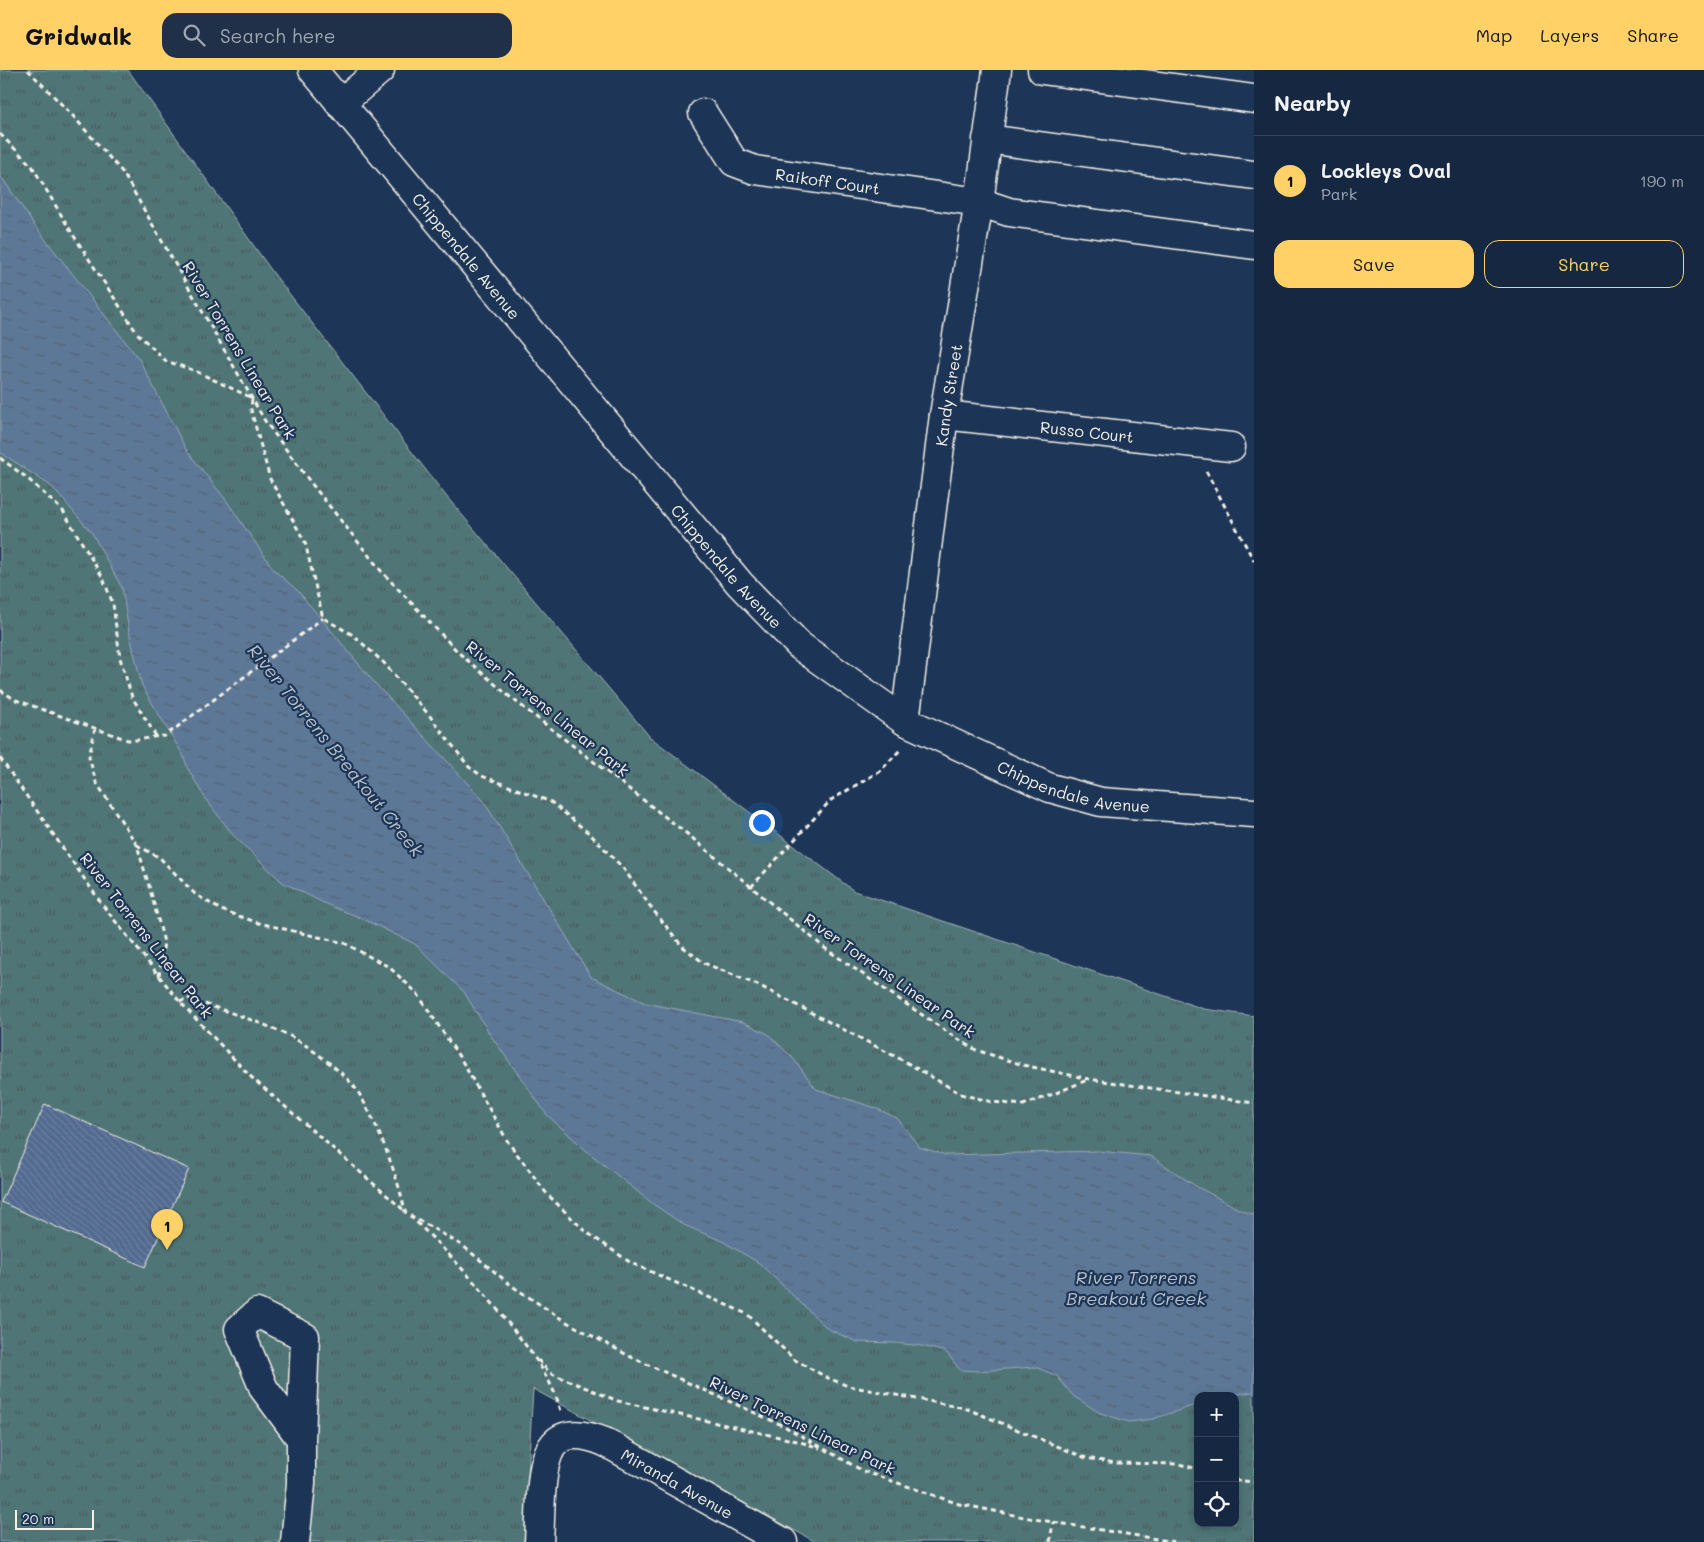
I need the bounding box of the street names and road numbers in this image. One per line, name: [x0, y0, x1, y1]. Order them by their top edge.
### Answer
street label: Raikoff Court: [774, 163, 882, 198]
street label: Chippendale Avenue: [408, 188, 526, 323]
street label: River Torrens Linear Park: [178, 257, 302, 443]
street label: Kandy Street: [930, 342, 966, 447]
street label: Russo Court: [1039, 415, 1135, 447]
street label: Chippendale Avenue: [667, 499, 787, 632]
street label: River Torrens Linear Park: [462, 636, 634, 780]
street label: Chippendale Avenue: [994, 755, 1151, 816]
street label: River Torrens Linear Park: [76, 848, 218, 1022]
street label: River Torrens Linear Park: [800, 908, 980, 1042]
street label: River Torrens Linear Park: [707, 1371, 899, 1479]
street label: Miranda Avenue: [618, 1443, 737, 1523]

